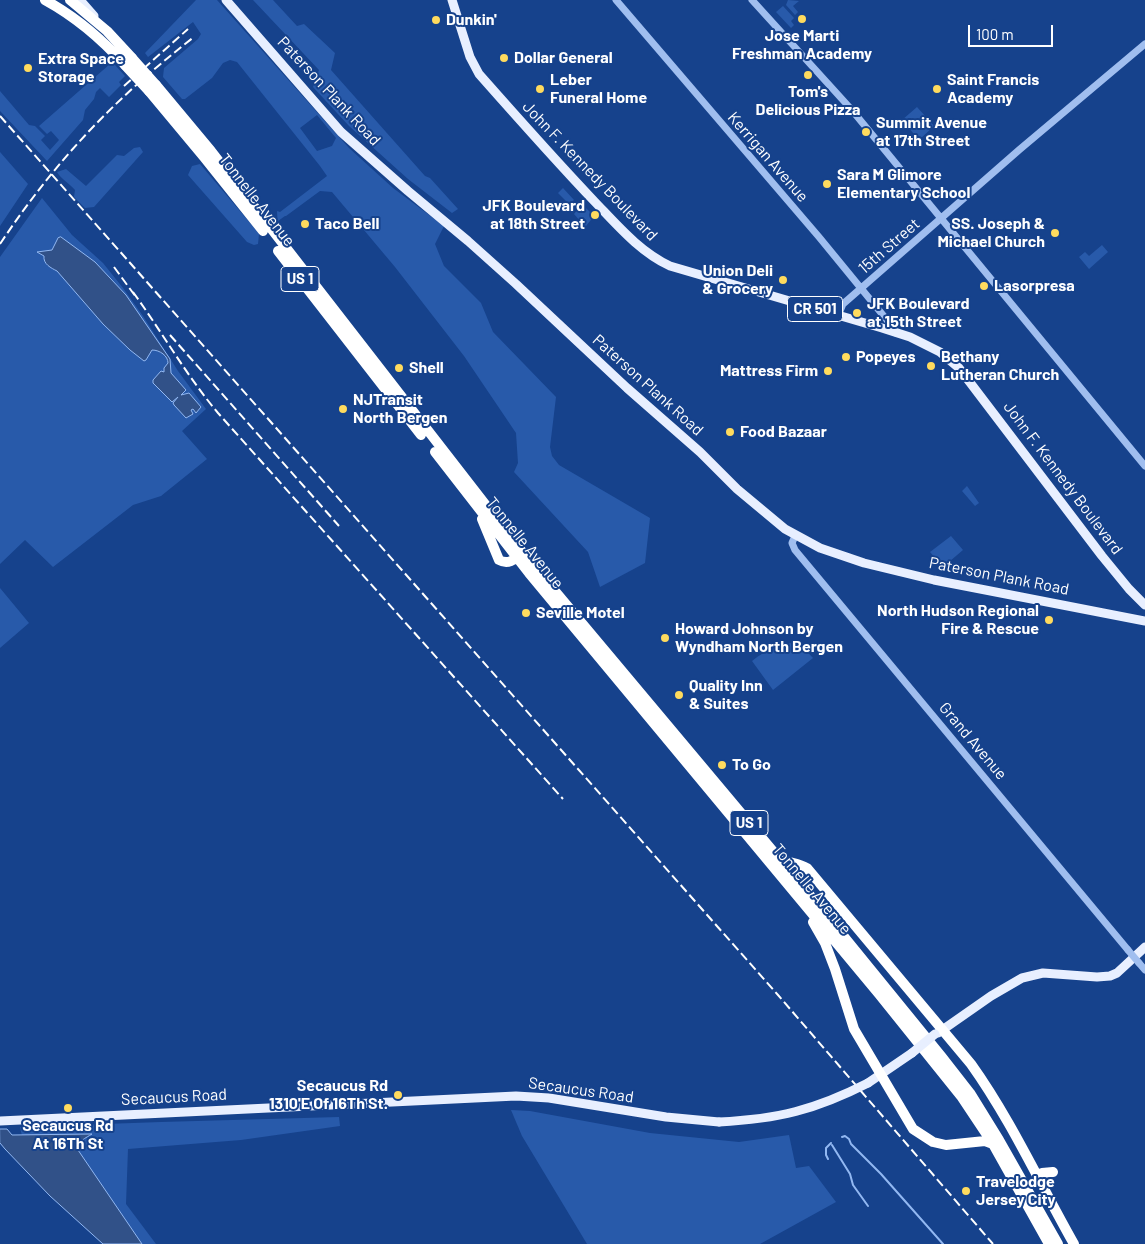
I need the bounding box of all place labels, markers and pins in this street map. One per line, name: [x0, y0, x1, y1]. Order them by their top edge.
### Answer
place label: Dunkin': [446, 10, 497, 30]
marker: Jose Marti Freshman Academy: [796, 13, 808, 25]
marker: Dunkin': [430, 14, 442, 26]
place label: Jose Marti Freshman Academy: [732, 26, 872, 64]
place label: Dollar General: [514, 48, 613, 68]
place label: Extra Space Storage: [38, 49, 124, 87]
marker: Dollar General: [498, 52, 510, 64]
marker: Extra Space Storage: [22, 62, 34, 74]
marker: Tom's Delicious Pizza: [802, 69, 814, 81]
place label: Leber Funeral Home: [550, 70, 647, 108]
place label: Saint Francis Academy: [947, 70, 1039, 108]
place label: Tom's Delicious Pizza: [756, 82, 860, 120]
marker: Leber Funeral Home: [534, 83, 546, 95]
marker: Saint Francis Academy: [931, 83, 943, 95]
place label: Summit Avenue at 17th Street: [876, 113, 987, 151]
marker: Summit Avenue at 17th Street: [860, 126, 872, 138]
place label: Sara M Glimore Elementary School: [837, 165, 970, 203]
marker: Sara M Glimore Elementary School: [821, 178, 833, 190]
place label: JFK Boulevard at 18th Street: [482, 196, 585, 234]
marker: JFK Boulevard at 18th Street: [589, 209, 601, 221]
place label: Taco Bell: [315, 214, 379, 234]
place label: SS. Joseph & Michael Church: [937, 214, 1045, 252]
marker: Taco Bell: [299, 218, 311, 230]
marker: SS. Joseph & Michael Church: [1049, 227, 1061, 239]
place label: Union Deli & Grocery: [702, 261, 773, 299]
marker: Union Deli & Grocery: [777, 274, 789, 286]
place label: Lasorpresa: [994, 276, 1075, 296]
marker: Lasorpresa: [978, 280, 990, 292]
place label: JFK Boulevard at 15th Street: [867, 294, 970, 332]
marker: JFK Boulevard at 15th Street: [851, 307, 863, 319]
place label: Popeyes: [856, 347, 916, 367]
place label: Bethany Lutheran Church: [941, 347, 1059, 385]
marker: Popeyes: [840, 351, 852, 363]
place label: Shell: [409, 358, 444, 378]
marker: Bethany Lutheran Church: [925, 360, 937, 372]
place label: Mattress Firm: [720, 361, 818, 381]
marker: Shell: [393, 362, 405, 374]
marker: Mattress Firm: [822, 365, 834, 377]
place label: NJTransit North Bergen: [353, 390, 448, 428]
marker: NJTransit North Bergen: [337, 403, 349, 415]
place label: Food Bazaar: [740, 422, 827, 442]
marker: Food Bazaar: [724, 426, 736, 438]
place label: North Hudson Regional Fire & Rescue: [877, 601, 1039, 639]
place label: Seville Motel: [536, 603, 625, 623]
marker: Seville Motel: [520, 607, 532, 619]
marker: North Hudson Regional Fire & Rescue: [1043, 614, 1055, 626]
place label: Howard Johnson by Wyndham North Bergen: [675, 619, 843, 657]
marker: Howard Johnson by Wyndham North Bergen: [659, 632, 671, 644]
place label: Quality Inn & Suites: [689, 676, 763, 714]
marker: Quality Inn & Suites: [673, 689, 685, 701]
place label: To Go: [732, 755, 771, 775]
marker: To Go: [716, 759, 728, 771]
place label: Secaucus Rd 1310'E Of 16Th St.: [269, 1076, 388, 1114]
marker: Secaucus Rd 1310'E Of 16Th St.: [392, 1089, 404, 1101]
marker: Secaucus Rd At 16Th St: [62, 1102, 74, 1114]
place label: Secaucus Rd At 16Th St: [22, 1116, 114, 1154]
place label: Travelodge Jersey City: [976, 1172, 1056, 1210]
marker: Travelodge Jersey City: [960, 1185, 972, 1197]

